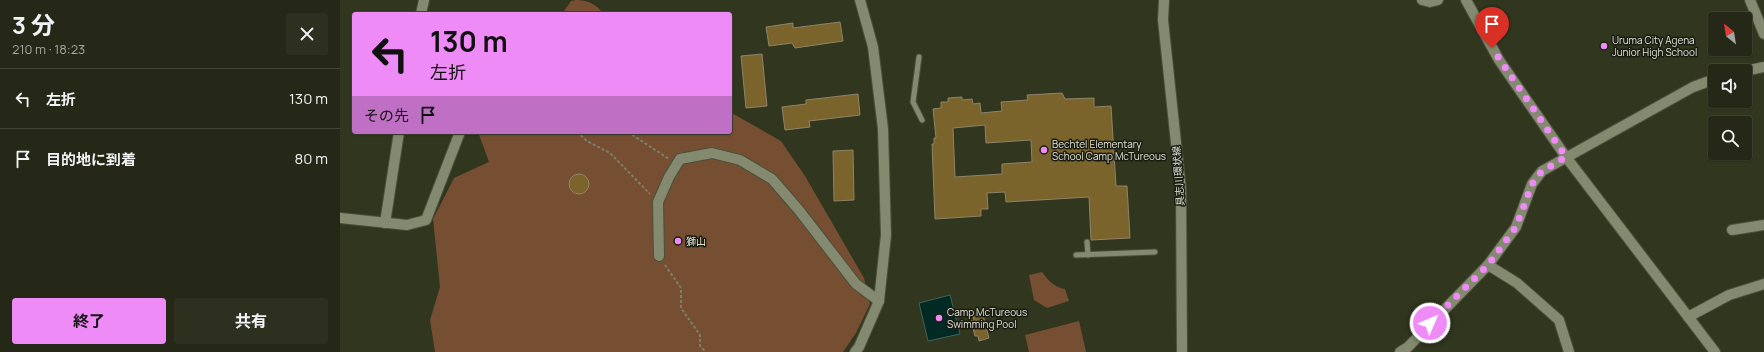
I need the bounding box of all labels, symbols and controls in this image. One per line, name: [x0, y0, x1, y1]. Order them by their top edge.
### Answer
pin: [1475, 7.0, 1509, 48]
text: 3 分: [12, 8, 55, 41]
north arrow: [1708, 12, 1752, 56]
map controls: [1708, 12, 1752, 160]
button: close: [286, 13, 328, 55]
icon: arrive: [1481, 13, 1503, 35]
text: 130 m: [430, 22, 508, 60]
icon: left: [364, 28, 416, 80]
place label: Uruma City Agena Junior High School: [1612, 33, 1697, 59]
text: 210 m · 18:23: [12, 40, 85, 58]
marker: Uruma City Agena Junior High School: [1599, 41, 1609, 51]
text: 左折: [430, 60, 466, 84]
button: sound: [1708, 64, 1752, 108]
icon: left: [12, 88, 34, 110]
text: 130 m: [289, 88, 328, 109]
text: 左折: [46, 89, 76, 110]
icon: arrive: [417, 104, 439, 126]
text: その先: [364, 105, 409, 126]
button: search: [1708, 116, 1752, 160]
place label: Bechtel Elementary School Camp McTureous: [1052, 137, 1166, 163]
marker: Bechtel Elementary School Camp McTureous: [1039, 145, 1049, 155]
street label: 具志川環状線: [1169, 146, 1187, 206]
icon: arrive: [12, 148, 34, 170]
text: 80 m: [294, 148, 328, 169]
text: 目的地に到着: [46, 149, 136, 170]
place label: 獅山: [686, 234, 706, 248]
marker: 獅山: [673, 236, 683, 246]
button: 終了: [12, 298, 166, 344]
button: 共有: [174, 298, 328, 344]
position arrow: [1409, 302, 1451, 344]
place label: Camp McTureous Swimming Pool: [947, 305, 1027, 331]
marker: Camp McTureous Swimming Pool: [934, 313, 944, 323]

